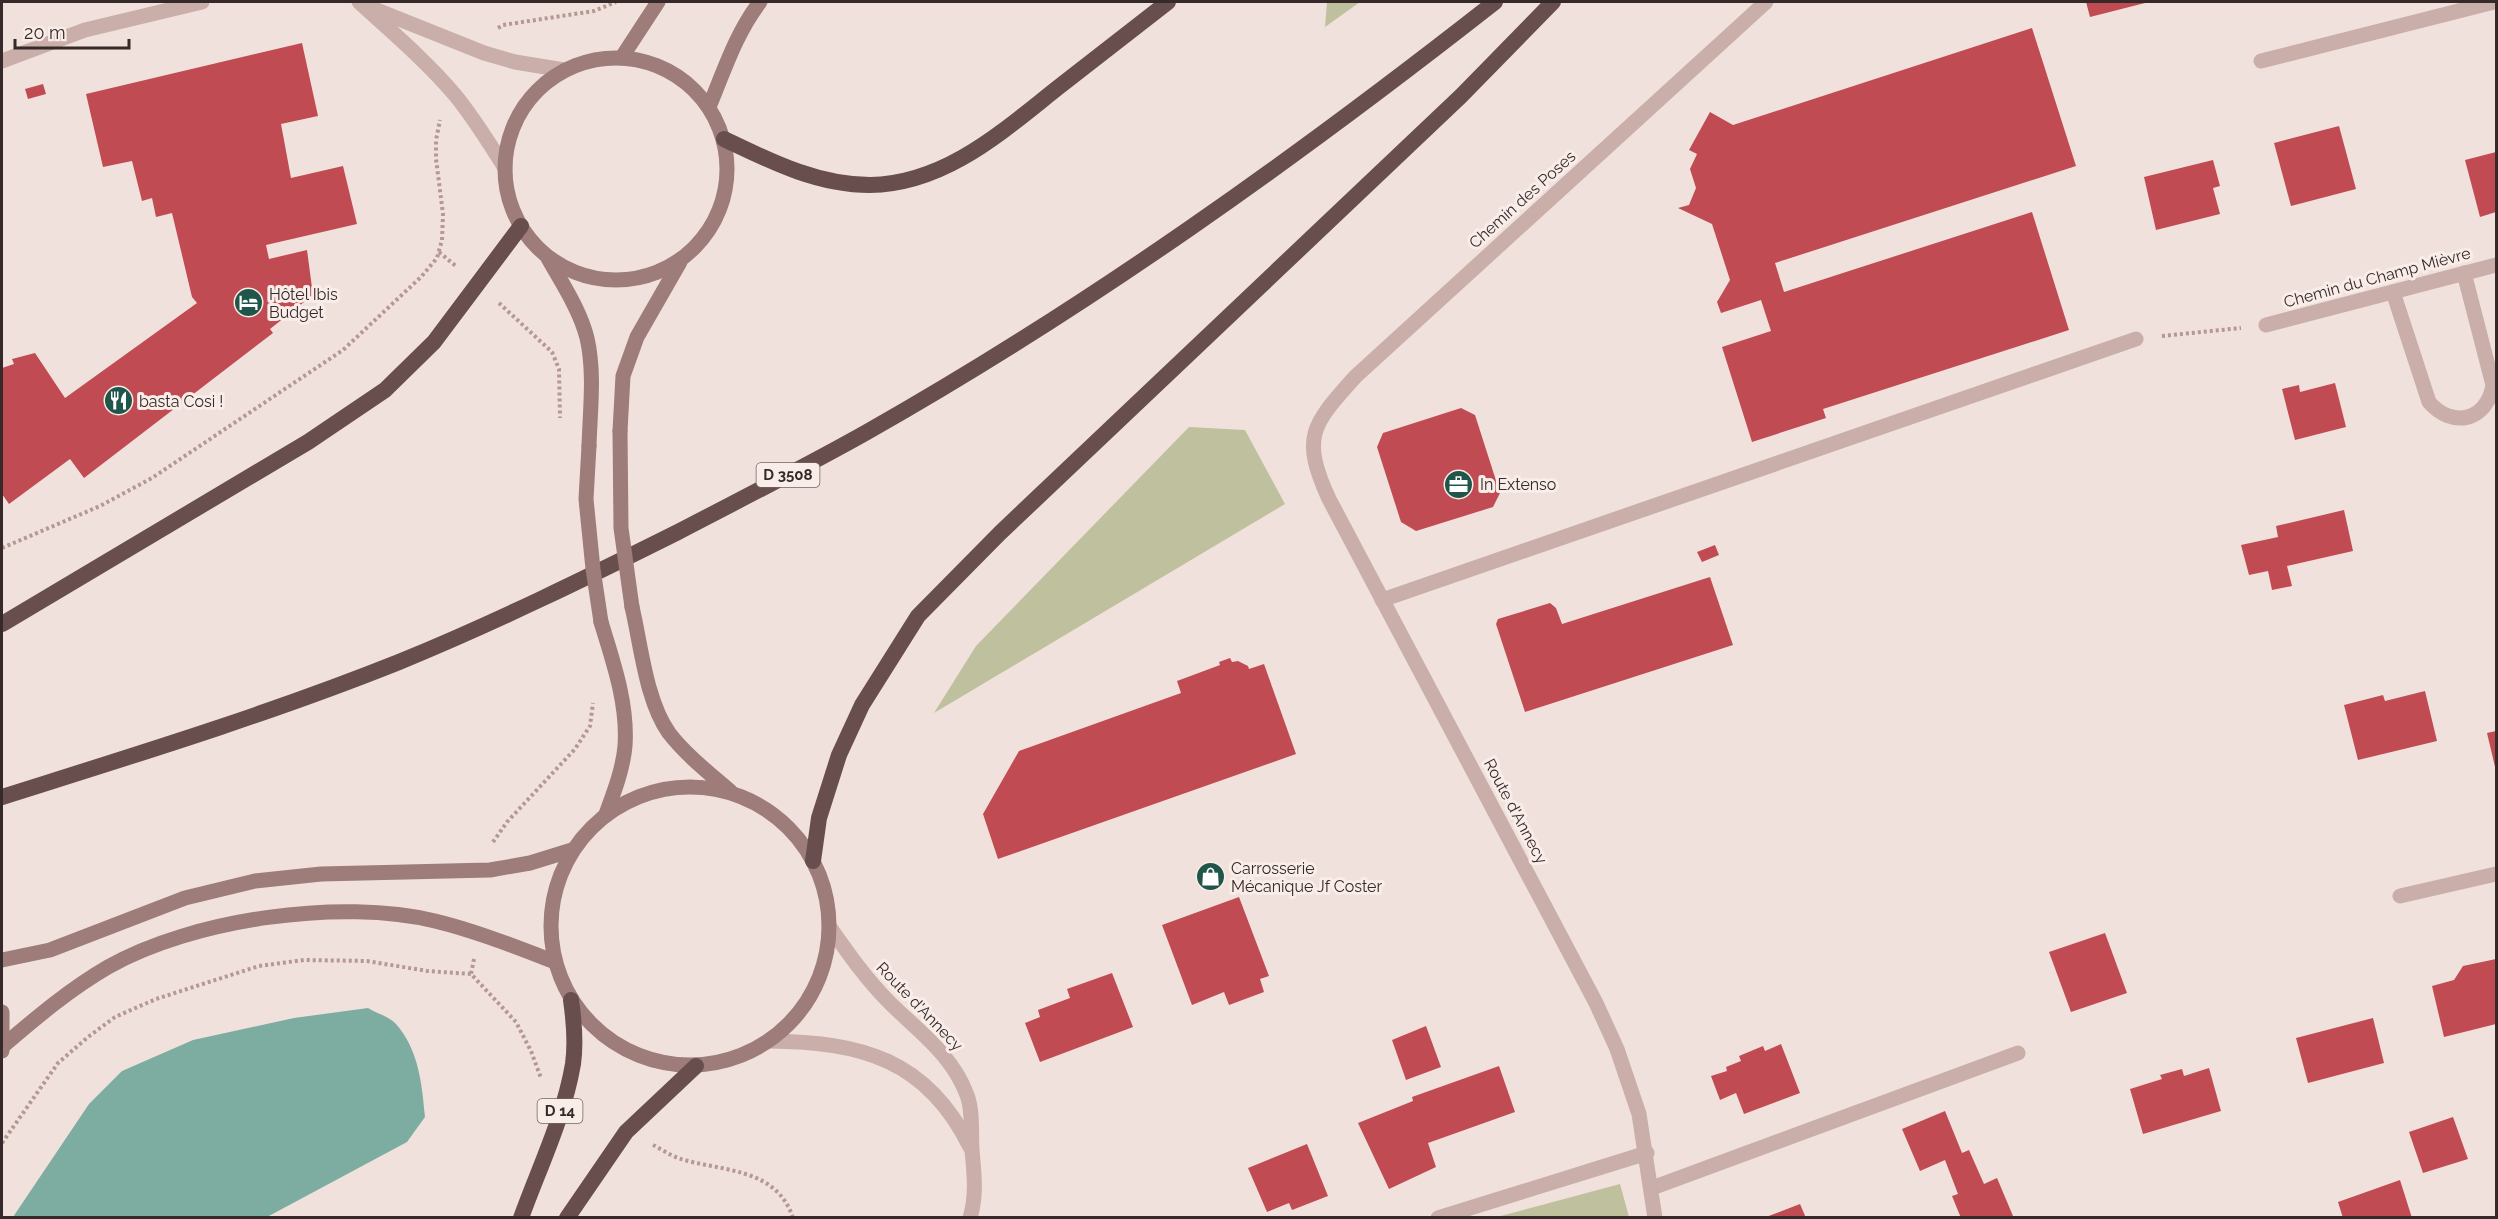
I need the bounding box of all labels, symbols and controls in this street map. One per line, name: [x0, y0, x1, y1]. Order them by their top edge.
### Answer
scale bar: [15, 12, 129, 50]
text: 20 m: [24, 22, 66, 43]
street label: Chemin des Poses: [1465, 146, 1580, 252]
street label: Chemin du Champ Mièvre: [2282, 243, 2473, 312]
place label: Hôtel Ibis Budget: [269, 285, 338, 322]
hotel icon: Hôtel Ibis Budget: [232, 287, 264, 319]
restaurant icon: basta Cosi !: [102, 385, 134, 417]
place label: basta Cosi !: [139, 392, 223, 411]
road number: D 3508: [756, 463, 820, 487]
office icon: In Extenso: [1443, 468, 1475, 500]
place label: In Extenso: [1480, 475, 1556, 494]
street label: Route d'Annecy: [1480, 755, 1551, 867]
place label: Carrosserie Mécanique Jf Coster: [1231, 859, 1383, 896]
shop icon: Carrosserie Mécanique Jf Coster: [1194, 861, 1226, 893]
street label: Route d'Annecy: [872, 958, 967, 1055]
road number: D 14: [538, 1099, 582, 1123]

